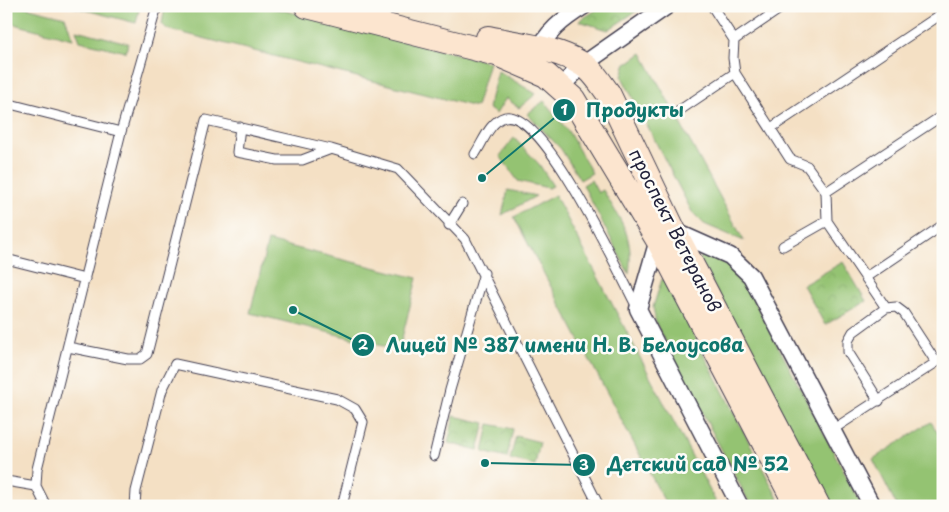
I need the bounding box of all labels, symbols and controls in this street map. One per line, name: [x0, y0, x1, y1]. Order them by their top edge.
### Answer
callout: Продукты: [551, 93, 694, 127]
text: Продукты: [586, 95, 684, 123]
text: 1: [560, 97, 568, 120]
street label: проспект Ветеранов: [623, 143, 729, 317]
callout: Лицей № 387 имени Н. В. Белоусова: [350, 328, 755, 362]
text: Лицей № 387 имени Н. В. Белоусова: [386, 330, 744, 358]
text: 2: [358, 332, 369, 355]
callout: Детский сад № 52: [572, 448, 799, 482]
text: Детский сад № 52: [606, 449, 789, 477]
text: 3: [579, 452, 589, 475]

